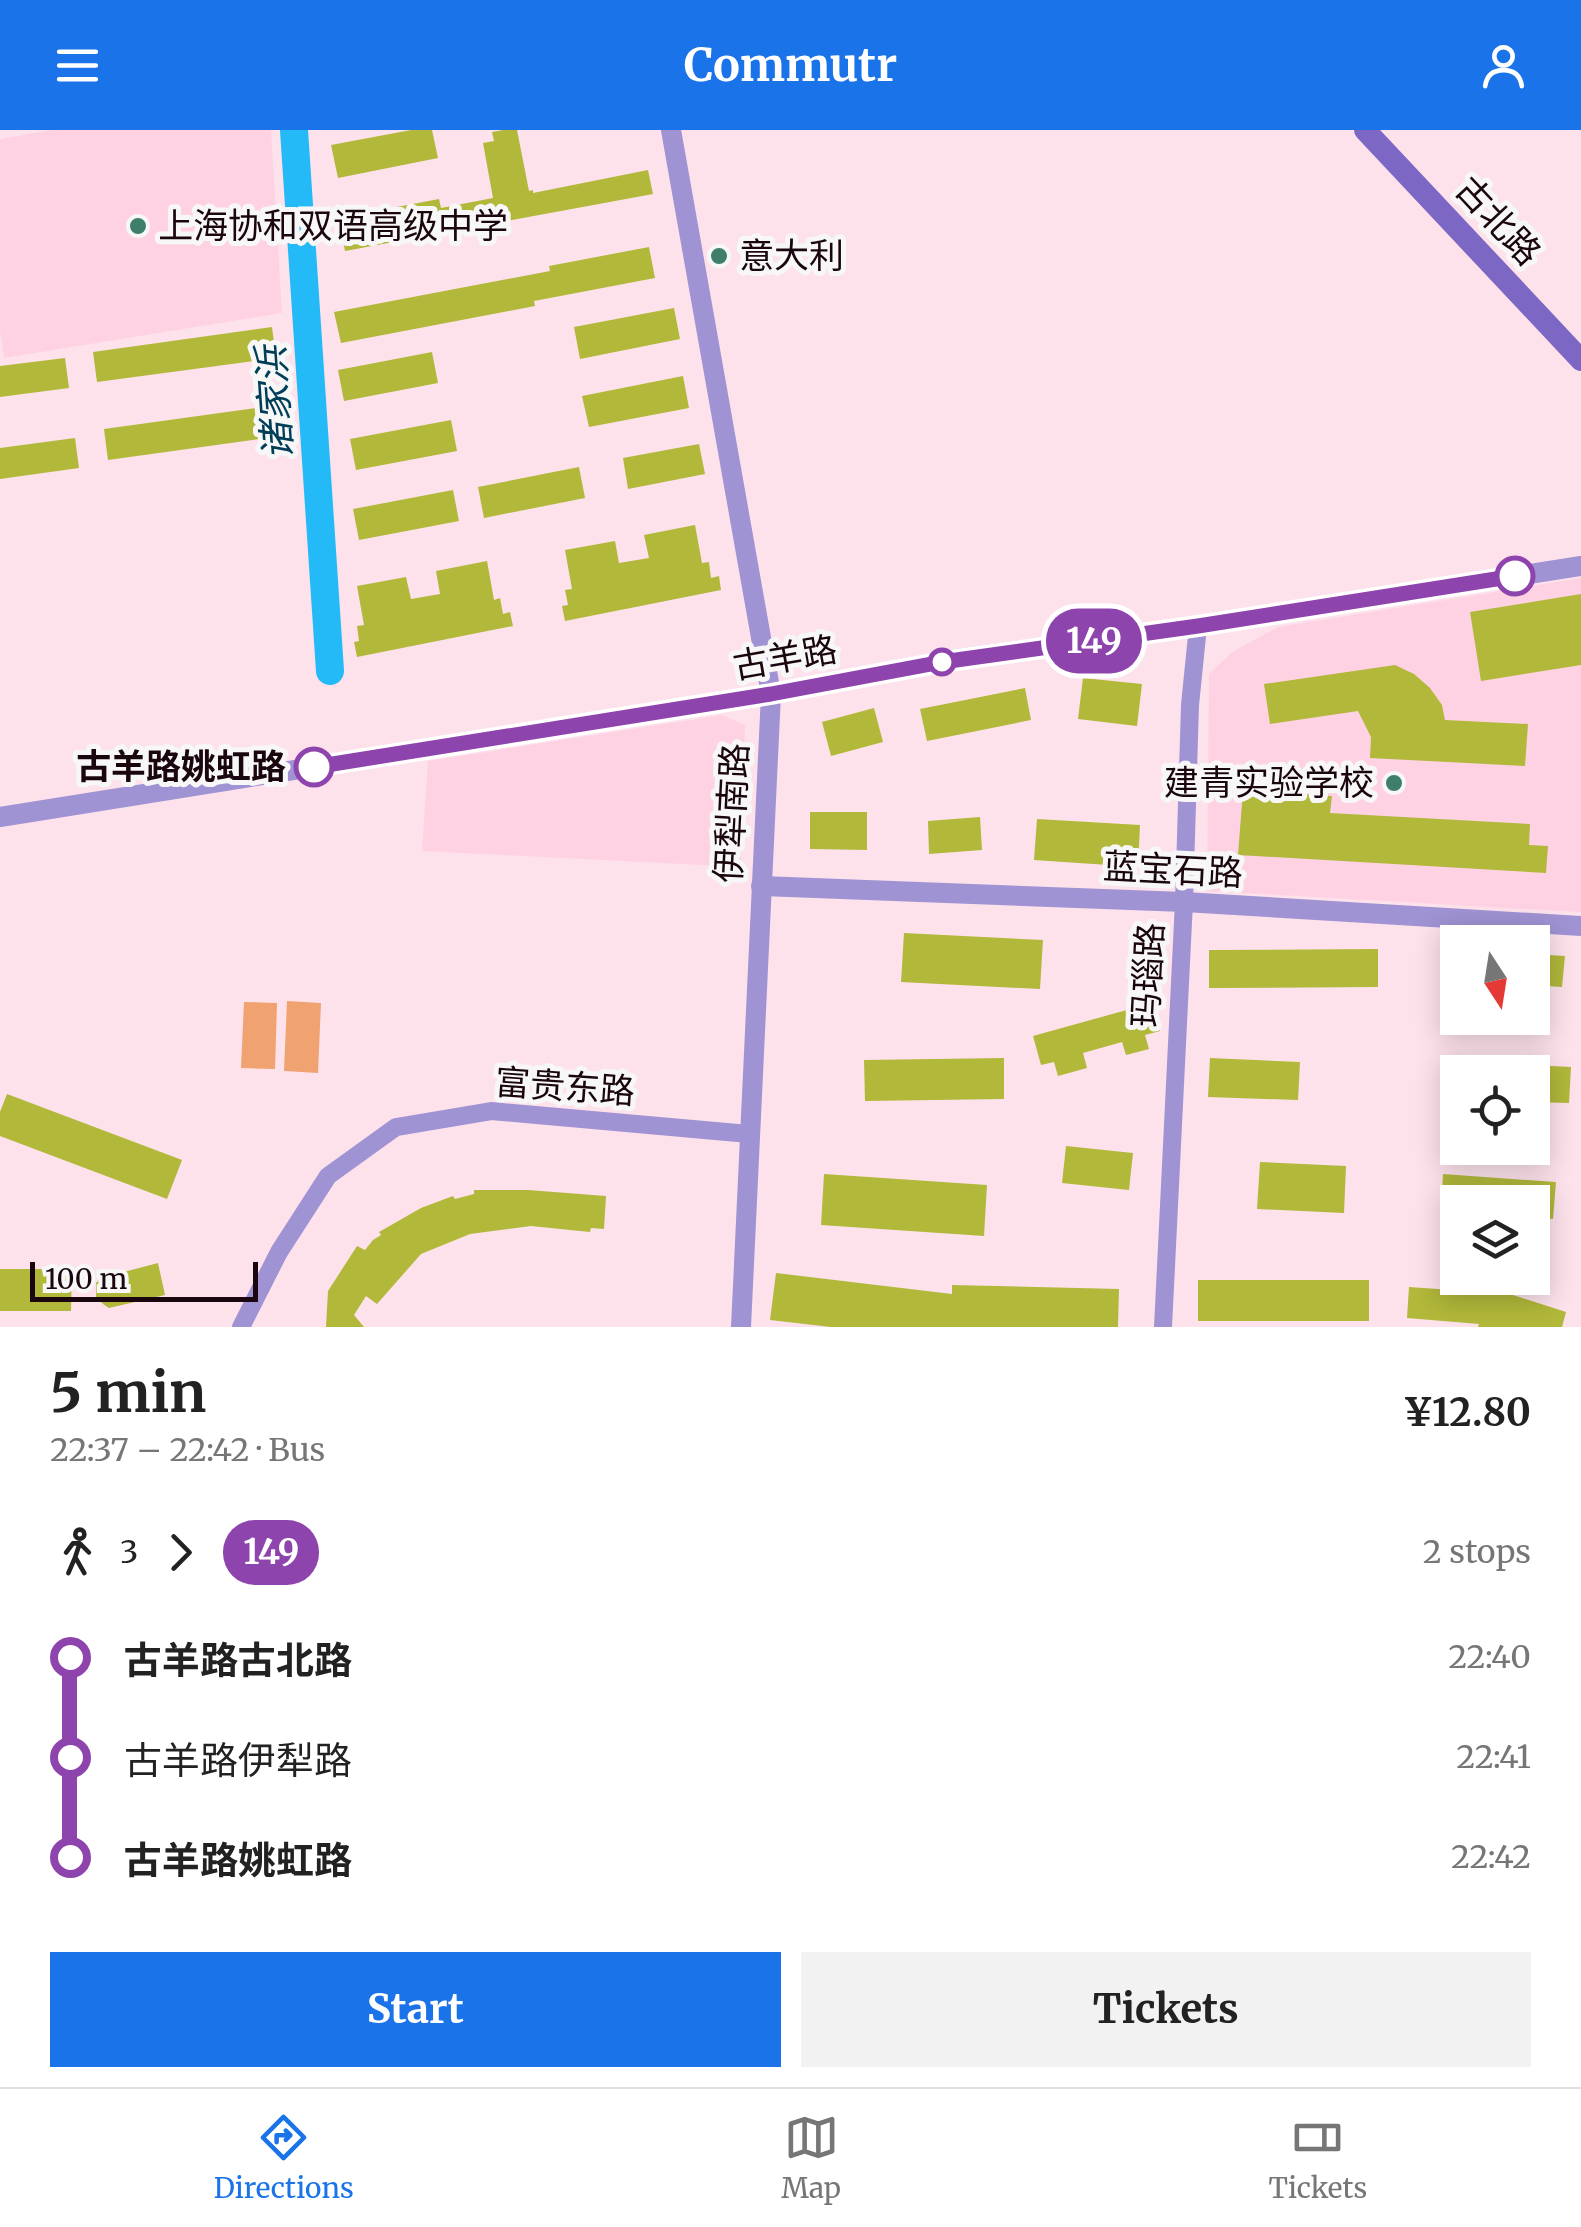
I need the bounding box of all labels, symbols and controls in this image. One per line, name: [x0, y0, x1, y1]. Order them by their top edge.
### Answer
text: Commutr: [684, 37, 897, 93]
icon: menu: [50, 38, 105, 93]
icon: person: [1476, 38, 1531, 93]
street label: 古北路: [1446, 168, 1550, 274]
place label: 上海协和双语高级中学: [158, 204, 508, 248]
marker: 上海协和双语高级中学: [127, 215, 149, 237]
place label: 意大利: [739, 234, 844, 278]
marker: 意大利: [708, 245, 730, 267]
water label: 诸家浜: [247, 342, 302, 462]
unlabelled marker: [1496, 557, 1534, 595]
line badge: 149: [1036, 608, 1152, 674]
text: 149: [1066, 619, 1122, 663]
street label: 古羊路: [729, 627, 841, 689]
unlabelled marker: [929, 649, 955, 675]
street label: 伊犁南路: [706, 742, 758, 884]
place label: 古羊路姚虹路: [76, 745, 286, 789]
marker: 古羊路姚虹路: [295, 748, 333, 786]
place label: 建青实验学校: [1164, 761, 1374, 805]
marker: 建青实验学校: [1383, 772, 1405, 794]
street label: 蓝宝石路: [1102, 844, 1244, 896]
street label: 玛瑙路: [1123, 921, 1173, 1029]
north arrow: [1440, 925, 1550, 1035]
map controls: [1440, 925, 1550, 1295]
button: locate: [1440, 1055, 1550, 1165]
street label: 富贵东路: [494, 1060, 636, 1114]
button: layers: [1440, 1185, 1550, 1295]
scale bar: [30, 1257, 258, 1302]
text: 100 m: [45, 1261, 127, 1297]
text: 5 min: [50, 1358, 206, 1427]
text: ¥12.80: [1403, 1389, 1531, 1436]
text: 22:37 – 22:42 · Bus: [50, 1430, 325, 1470]
icon: walk: [50, 1525, 105, 1580]
icon: forward: [153, 1525, 208, 1580]
text: 149: [243, 1530, 299, 1574]
text: 3: [120, 1532, 138, 1572]
text: 2 stops: [1423, 1532, 1531, 1572]
text: 古羊路古北路: [124, 1637, 352, 1684]
text: 22:40: [1448, 1637, 1531, 1677]
text: 古羊路伊犁路: [124, 1737, 352, 1784]
text: 22:41: [1456, 1737, 1531, 1777]
text: 古羊路姚虹路: [124, 1837, 352, 1884]
text: 22:42: [1451, 1837, 1531, 1877]
button: Start: [50, 1952, 781, 2067]
button: Tickets: [801, 1952, 1531, 2067]
tab: Directions: [214, 2110, 354, 2206]
tab: Map: [781, 2110, 841, 2206]
tab: Tickets: [1268, 2110, 1367, 2206]

